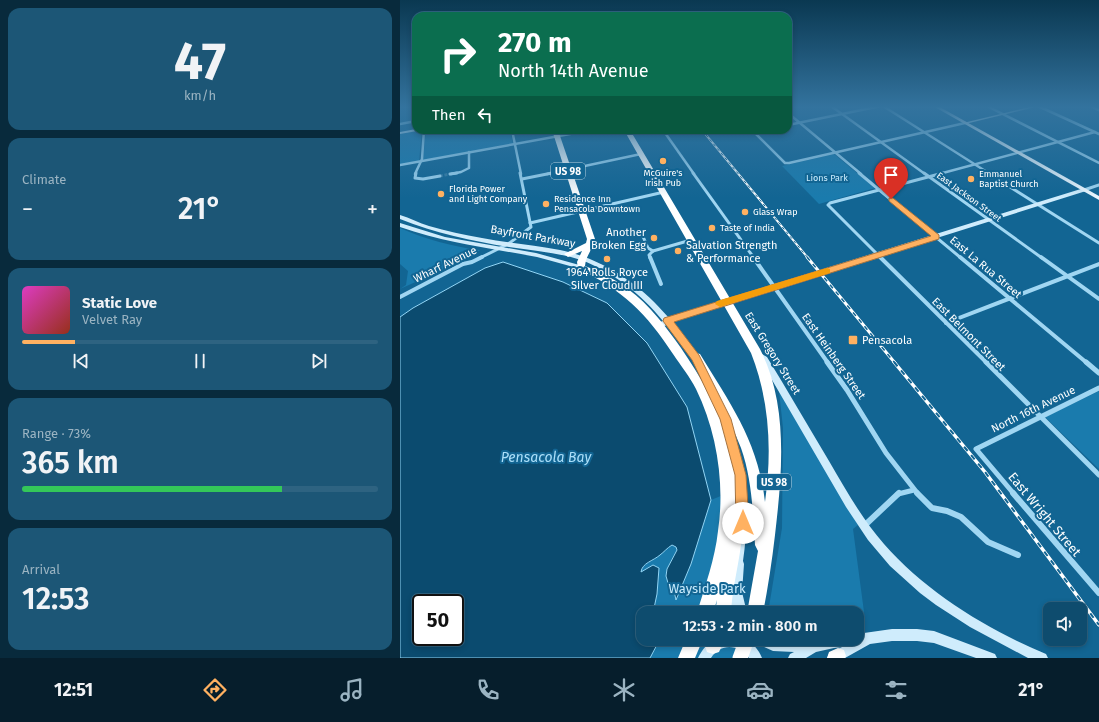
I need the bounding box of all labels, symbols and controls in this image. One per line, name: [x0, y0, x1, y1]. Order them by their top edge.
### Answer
text: 270 m: [498, 26, 572, 59]
icon: right: [432, 28, 484, 80]
text: 47: [174, 30, 226, 93]
text: North 14th Avenue: [498, 60, 649, 82]
text: km/h: [184, 88, 216, 103]
icon: left: [474, 104, 496, 126]
text: Then: [432, 106, 466, 124]
marker: McGuire's Irish Pub: [658, 156, 668, 166]
pin: [874, 158, 908, 199]
road number: US 98: [551, 163, 585, 179]
icon: arrive: [880, 164, 902, 186]
place label: McGuire's Irish Pub: [644, 168, 682, 188]
place label: Emmanuel Baptist Church: [979, 169, 1039, 189]
street label: East Jackson Street: [935, 170, 1004, 224]
text: Climate: [22, 172, 66, 187]
park label: Lions Park: [806, 173, 848, 183]
marker: Emmanuel Baptist Church: [966, 174, 976, 184]
place label: Florida Power and Light Company: [449, 184, 528, 204]
marker: Florida Power and Light Company: [436, 189, 446, 199]
text: 21°: [178, 191, 222, 227]
place label: Residence Inn Pensacola Downtown: [554, 194, 640, 214]
text: −: [22, 196, 33, 223]
text: +: [367, 196, 378, 223]
marker: Residence Inn Pensacola Downtown: [541, 199, 551, 209]
marker: Glass Wrap: [740, 207, 750, 217]
place label: Glass Wrap: [753, 207, 798, 217]
street label: Bayfront Parkway: [489, 223, 577, 250]
marker: Taste of India: [707, 223, 717, 233]
place label: Taste of India: [720, 223, 775, 233]
place label: Another Broken Egg: [591, 226, 647, 252]
marker: Another Broken Egg: [649, 233, 659, 243]
street label: East La Rua Street: [947, 234, 1024, 301]
place label: Salvation Strength & Performance: [686, 239, 778, 265]
street label: Wharf Avenue: [411, 244, 479, 285]
marker: Salvation Strength & Performance: [673, 246, 683, 256]
marker: 1964 Rolls Royce Silver Cloud III: [602, 254, 612, 264]
place label: 1964 Rolls Royce Silver Cloud III: [566, 266, 648, 292]
text: Static Love: [82, 294, 157, 312]
street label: East Belmont Street: [929, 295, 1008, 374]
street label: East Gregory Street: [742, 310, 803, 397]
street label: East Heinberg Street: [799, 311, 868, 402]
text: Velvet Ray: [82, 312, 142, 327]
marker: Pensacola: [847, 334, 859, 346]
place label: Pensacola: [862, 334, 912, 347]
icon: previous: [70, 350, 92, 372]
icon: pause: [189, 350, 211, 372]
icon: next: [308, 350, 330, 372]
street label: North 16th Avenue: [989, 383, 1077, 435]
text: Range · 73%: [22, 426, 91, 441]
text: 365 km: [22, 445, 119, 481]
water label: Pensacola Bay: [501, 449, 592, 466]
street label: East Wright Street: [1005, 469, 1084, 560]
road number: US 98: [757, 474, 791, 490]
position arrow: [722, 502, 764, 544]
text: Arrival: [22, 562, 60, 577]
text: 12:53: [22, 581, 89, 617]
park label: Wayside Park: [668, 581, 746, 596]
speed limit sign: 50: [412, 594, 464, 646]
map controls: [1043, 602, 1087, 646]
button: sound: [1043, 602, 1087, 646]
text: 12:53 · 2 min · 800 m: [683, 617, 817, 635]
icon: directions: [201, 676, 229, 704]
icon: music: [338, 676, 366, 704]
icon: phone: [474, 676, 502, 704]
icon: climate: [610, 676, 638, 704]
icon: car: [746, 676, 774, 704]
icon: filters: [882, 676, 910, 704]
text: 12:51: [54, 679, 93, 701]
text: 21°: [1018, 679, 1045, 701]

